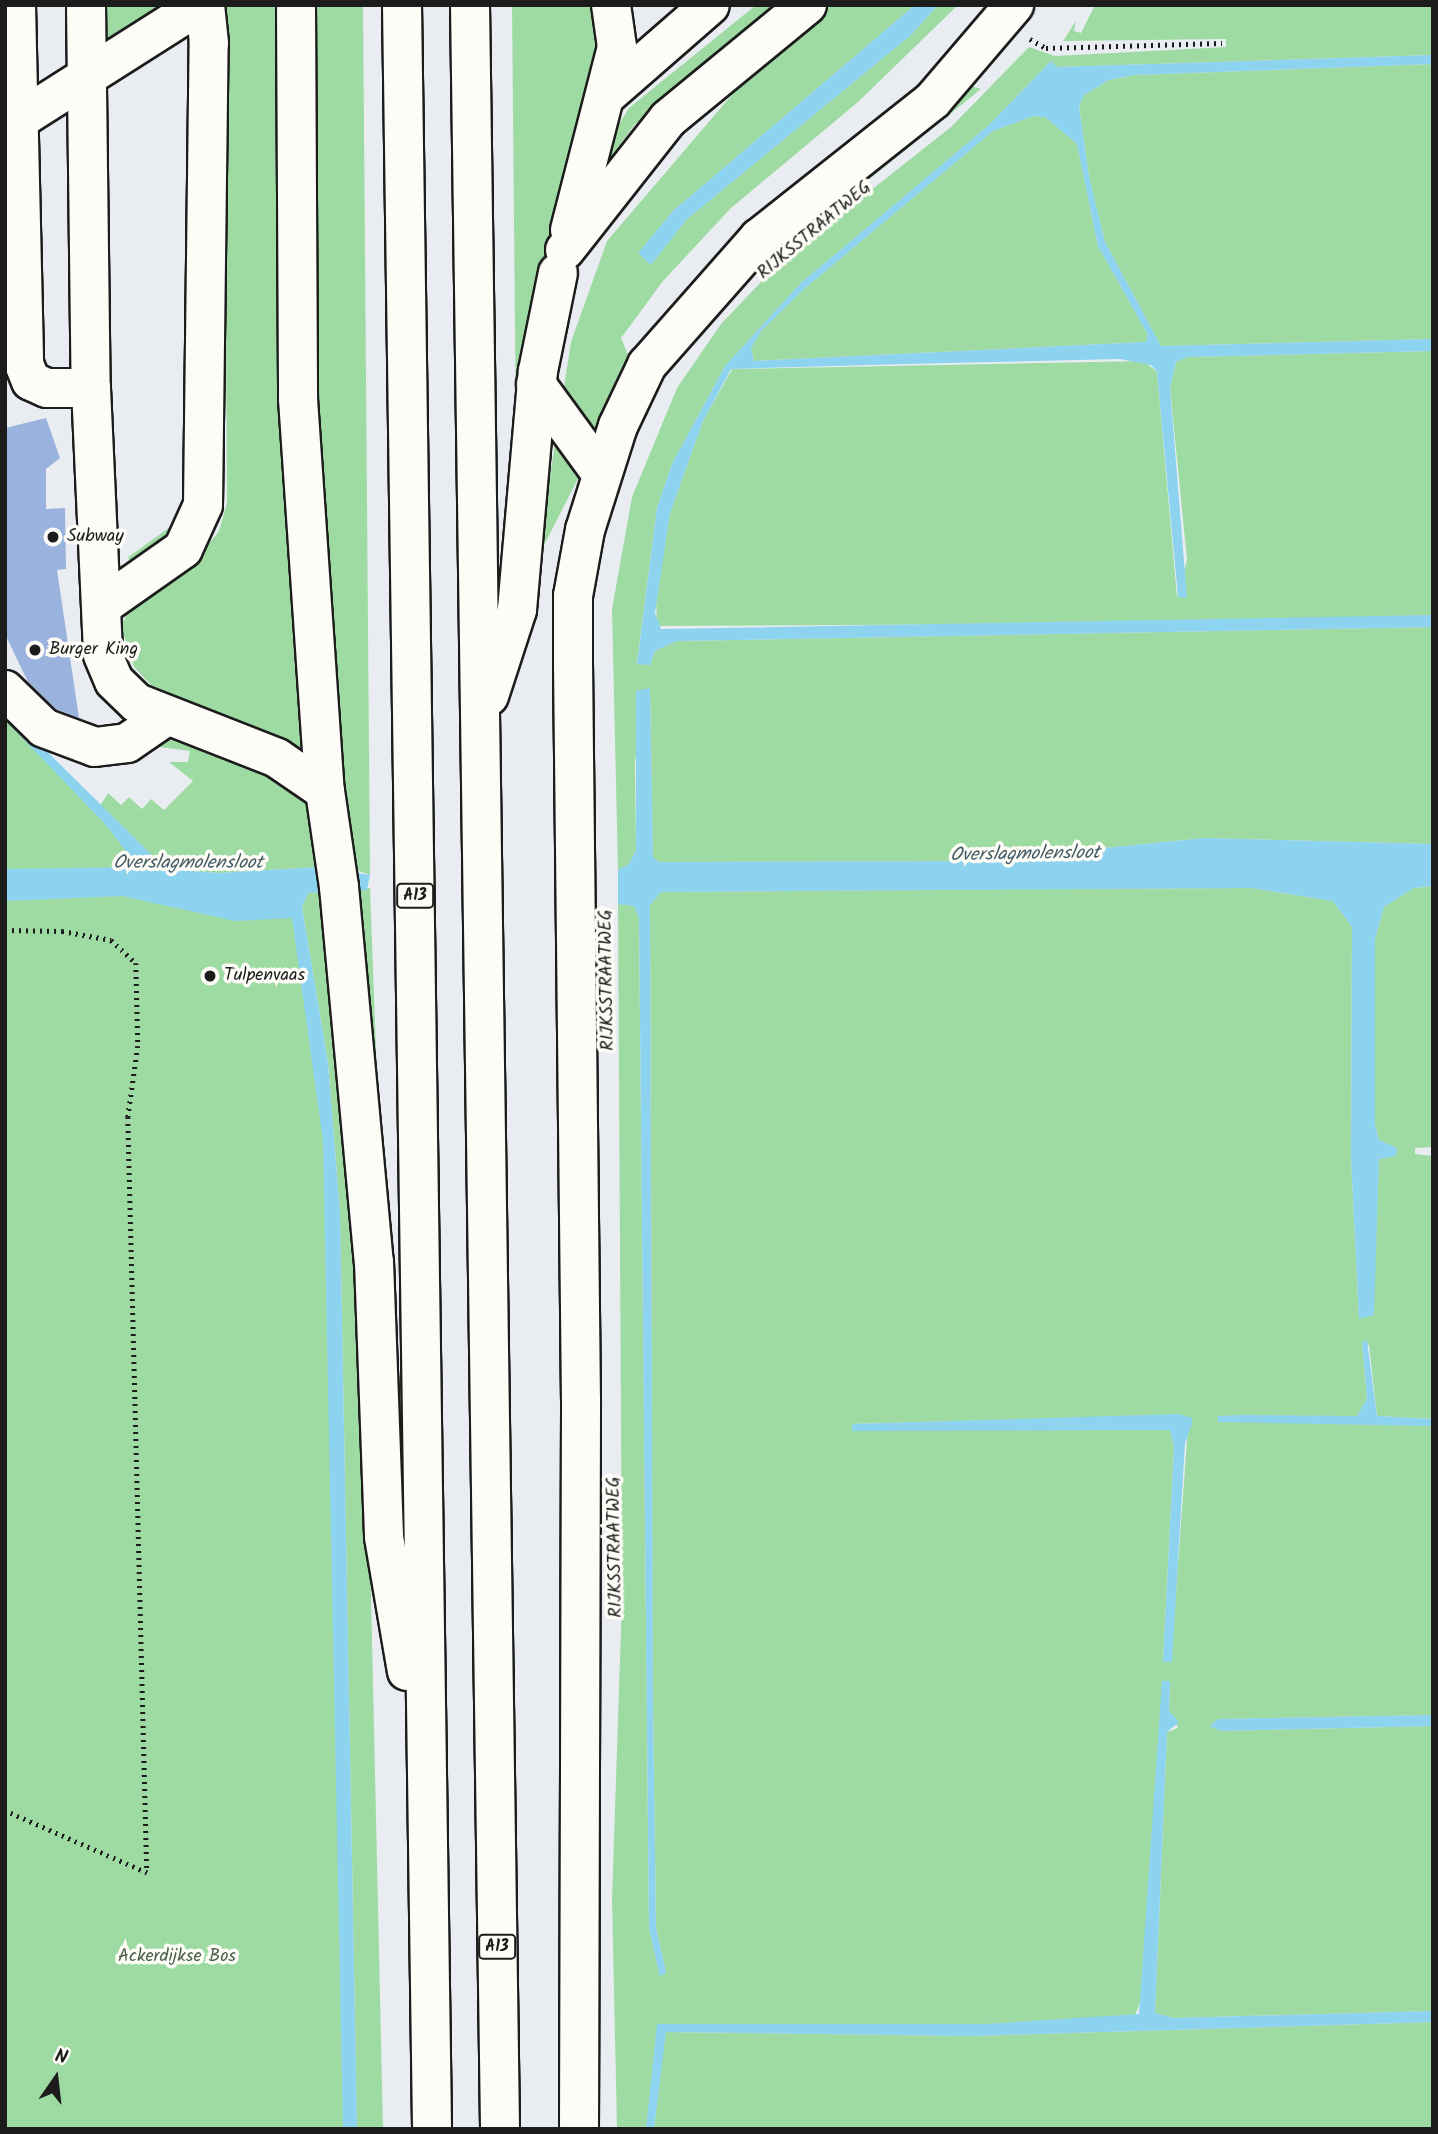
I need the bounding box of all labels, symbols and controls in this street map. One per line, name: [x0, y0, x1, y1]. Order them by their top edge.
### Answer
street label: RIJKSSTRAATWEG: [754, 177, 876, 285]
place label: Subway: [67, 526, 124, 548]
marker: Subway: [45, 529, 61, 545]
place label: Burger King: [49, 639, 138, 661]
marker: Burger King: [27, 642, 43, 658]
water label: Overslagmolensloot: [950, 842, 1100, 868]
water label: Overslagmolensloot: [113, 853, 263, 875]
road number: A13: [396, 884, 434, 908]
street label: RIJKSSTRAATWEG: [596, 909, 620, 1051]
place label: Tulpenvaas: [224, 965, 305, 987]
marker: Tulpenvaas: [202, 968, 218, 984]
street label: RIJKSSTRAATWEG: [604, 1476, 628, 1618]
road number: A13: [478, 1935, 516, 1960]
park label: Ackerdijkse Bos: [118, 1946, 236, 1968]
text: N: [52, 2042, 71, 2074]
north arrow: [21, 2043, 91, 2113]

